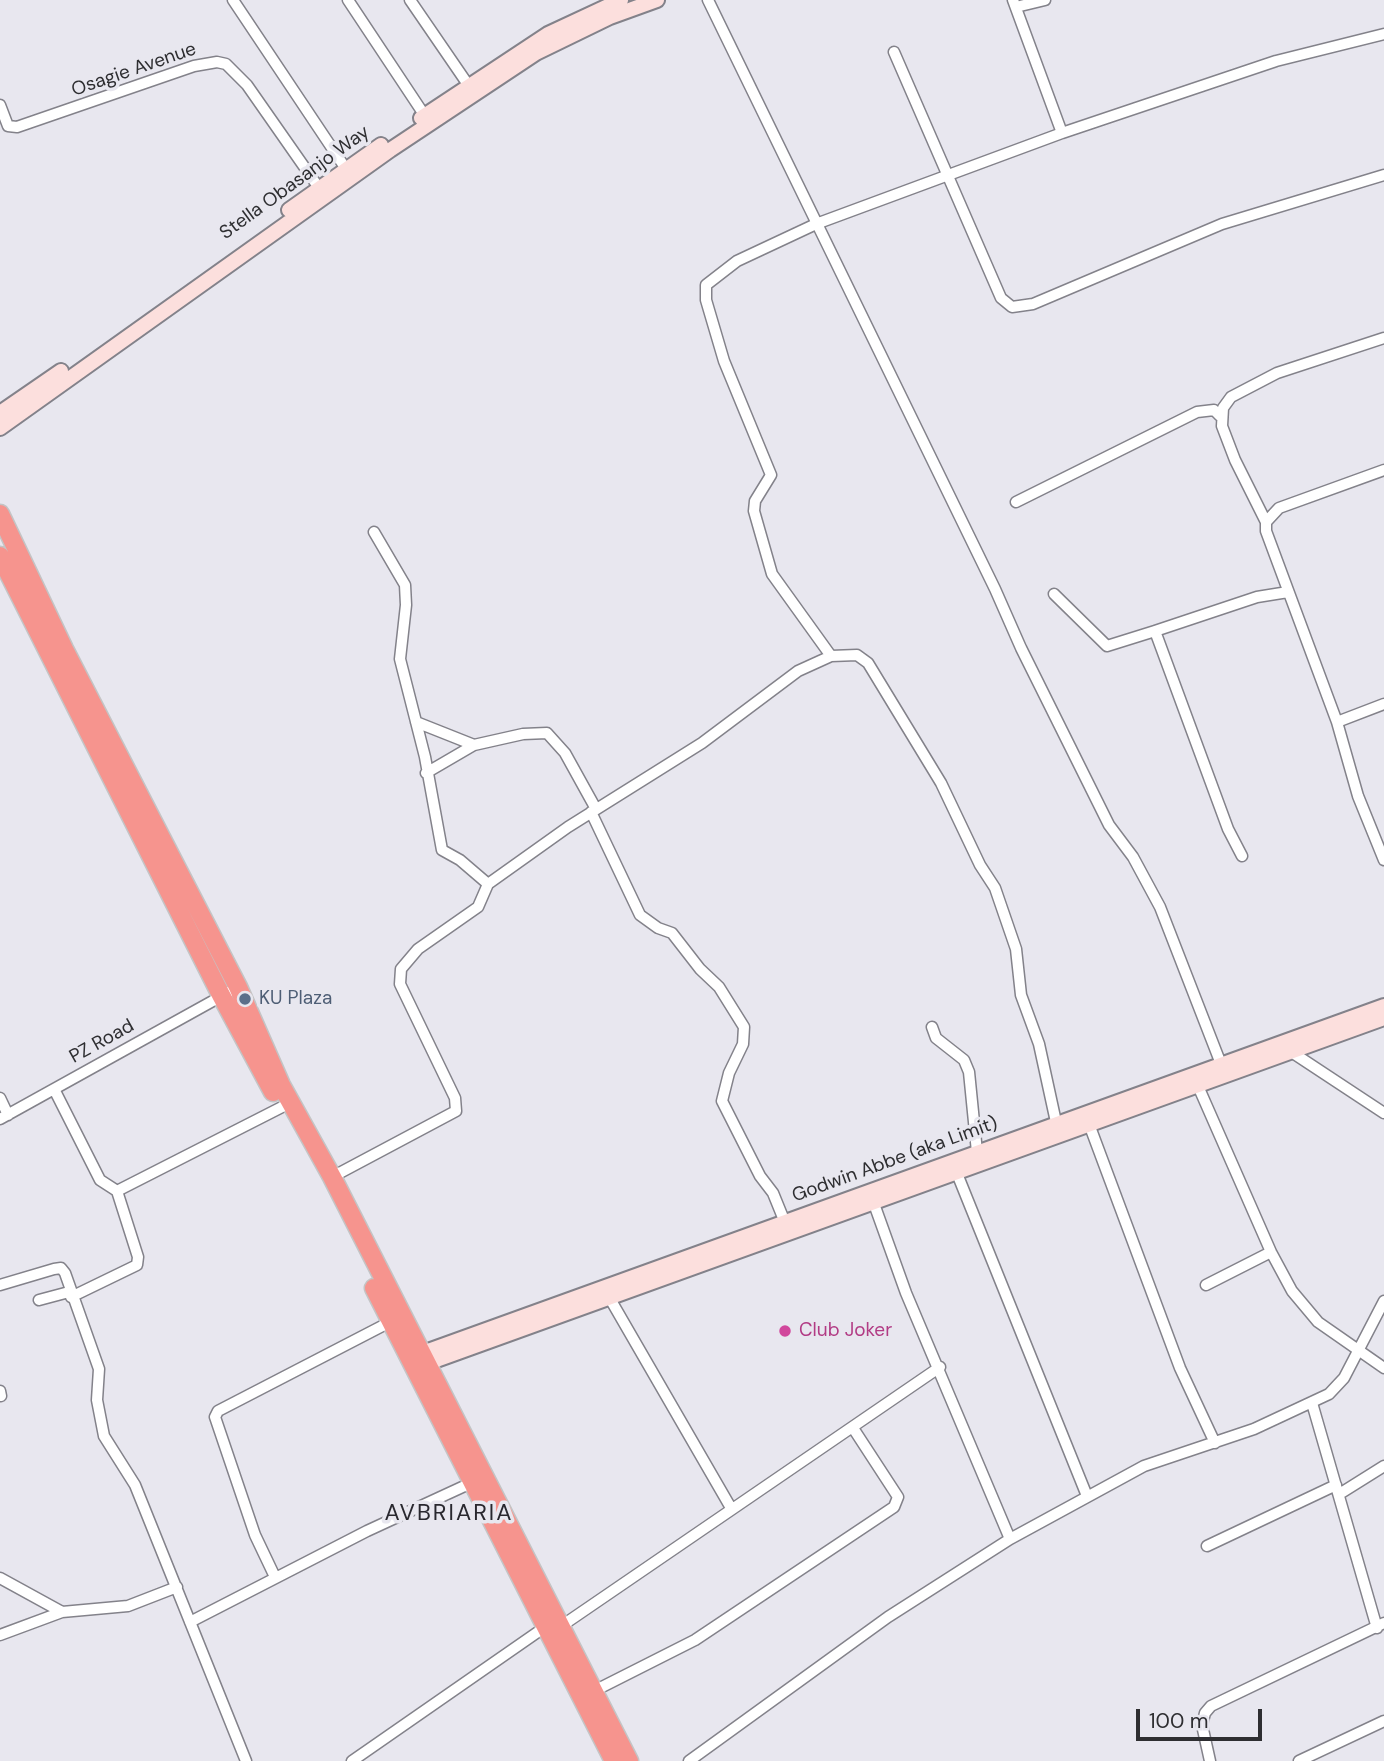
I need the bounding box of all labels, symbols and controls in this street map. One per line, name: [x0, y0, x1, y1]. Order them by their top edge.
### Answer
street label: Osagie Avenue: [69, 38, 199, 102]
street label: Stella Obasanjo Way: [216, 121, 374, 245]
place label: KU Plaza: [259, 988, 332, 1010]
marker: KU Plaza: [237, 991, 253, 1007]
street label: PZ Road: [66, 1015, 138, 1069]
street label: Godwin Abbe (aka Limit): [789, 1112, 1001, 1208]
place label: Club Joker: [799, 1320, 892, 1342]
marker: Club Joker: [777, 1323, 793, 1339]
district label: AVBRIARIA: [386, 1500, 512, 1528]
scale bar: [1139, 1694, 1265, 1738]
text: 100 m: [1149, 1707, 1209, 1735]

